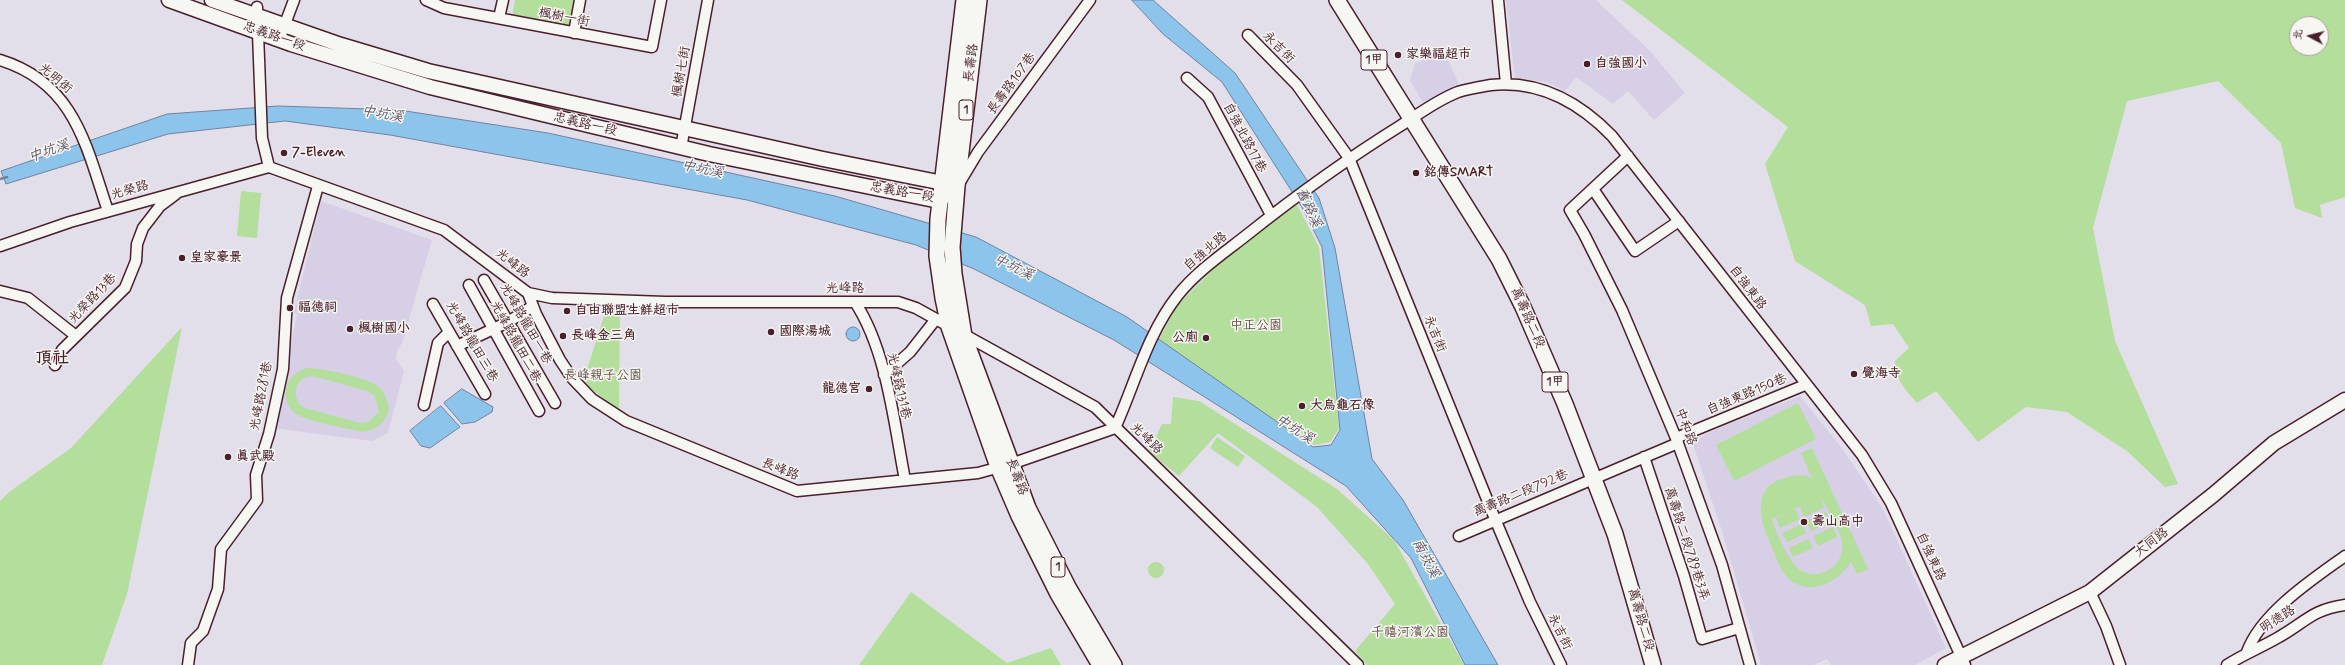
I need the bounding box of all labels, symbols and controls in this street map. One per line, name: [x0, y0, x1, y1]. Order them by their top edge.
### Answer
street label: 楓樹一街: [537, 5, 591, 31]
north arrow: [2289, 16, 2329, 56]
street label: 忠義路一段: [241, 19, 307, 55]
text: 北: [2290, 28, 2306, 41]
street label: 永吉街: [1259, 29, 1297, 67]
street label: 長壽路: [962, 43, 982, 83]
street label: 楓樹七街: [670, 45, 694, 99]
place label: 家樂福超市: [1406, 47, 1471, 63]
street label: 長壽路107巷: [984, 50, 1040, 118]
road number: 1甲: [1361, 50, 1387, 70]
marker: 家樂福超市: [1393, 50, 1403, 60]
place label: 自強國小: [1595, 56, 1647, 72]
marker: 自強國小: [1582, 59, 1592, 69]
street label: 光明街: [35, 60, 75, 98]
road number: 1: [959, 100, 973, 120]
street label: 自強北路17巷: [1219, 100, 1269, 176]
water label: 中坑溪: [360, 103, 404, 127]
street label: 忠義路一段: [552, 110, 618, 140]
water label: 中坑溪: [26, 137, 72, 167]
place label: 7-Eleven: [292, 145, 345, 161]
marker: 7-Eleven: [279, 148, 289, 158]
water label: 中坑溪: [680, 157, 724, 183]
place label: 銘傳SMART: [1424, 165, 1494, 181]
marker: 銘傳SMART: [1411, 168, 1421, 178]
street label: 光榮路: [109, 178, 151, 204]
street label: 忠義路一段: [869, 180, 935, 206]
water label: 舊路溪: [1292, 185, 1324, 231]
street label: 自強北路: [1181, 229, 1231, 275]
street label: 光峰路: [492, 246, 532, 282]
place label: 皇家豪景: [190, 250, 242, 266]
water label: 中坑溪: [990, 251, 1036, 285]
marker: 皇家豪景: [177, 253, 187, 263]
street label: 自強東路: [1725, 263, 1769, 313]
street label: 光榮路13巷: [66, 271, 120, 327]
street label: 光峰路龍田一巷: [495, 281, 555, 367]
street label: 光峰路: [826, 281, 864, 297]
street label: 萬壽路二段: [1507, 285, 1547, 351]
street label: 光峰路龍田二巷: [486, 298, 544, 386]
street label: 光峰路龍田三巷: [441, 299, 501, 385]
place label: 福德祠: [298, 300, 337, 316]
marker: 福德祠: [285, 303, 295, 313]
place label: 自由聯盟生鮮超市: [575, 303, 679, 319]
marker: 自由聯盟生鮮超市: [562, 306, 572, 316]
street label: 永吉街: [1419, 313, 1449, 355]
park label: 中正公園: [1230, 318, 1282, 334]
place label: 楓樹國小: [358, 321, 410, 337]
marker: 楓樹國小: [345, 324, 355, 334]
place label: 國際湯城: [779, 324, 831, 340]
marker: 國際湯城: [766, 327, 776, 337]
place label: 長峰金三角: [571, 328, 636, 344]
place label: 公廁: [1172, 330, 1198, 346]
marker: 長峰金三角: [558, 331, 568, 341]
marker: 公廁: [1201, 333, 1211, 343]
district label: 頂社: [35, 349, 69, 369]
street label: 光峰路131巷: [883, 351, 913, 421]
street label: 光峰路281巷: [248, 360, 276, 432]
place label: 覺海寺: [1862, 366, 1901, 382]
park label: 長峰親子公園: [564, 368, 642, 384]
marker: 覺海寺: [1849, 369, 1859, 379]
street label: 自強東路150巷: [1705, 371, 1789, 419]
road number: 1甲: [1542, 372, 1568, 392]
place label: 龍德宮: [822, 381, 861, 397]
marker: 龍德宮: [864, 384, 874, 394]
place label: 大烏龜石像: [1310, 398, 1375, 414]
marker: 大烏龜石像: [1297, 401, 1307, 411]
street label: 中和路: [1671, 406, 1699, 448]
water label: 中坑溪: [1272, 412, 1316, 448]
street label: 光峰路: [1127, 420, 1165, 458]
place label: 真武殿: [236, 449, 275, 465]
marker: 真武殿: [223, 452, 233, 462]
street label: 長峰路: [759, 456, 801, 484]
street label: 長壽路: [1002, 456, 1030, 498]
street label: 萬壽路二段792巷: [1471, 467, 1571, 521]
street label: 萬壽路二段789巷3弄: [1660, 485, 1712, 603]
place label: 壽山高中: [1812, 514, 1864, 530]
marker: 壽山高中: [1799, 517, 1809, 527]
street label: 大同路: [2132, 525, 2172, 561]
street label: 自強東路: [1912, 530, 1948, 584]
water label: 南崁溪: [1408, 537, 1442, 581]
road number: 1: [1051, 557, 1065, 577]
street label: 萬壽路二段: [1624, 587, 1656, 653]
street label: 明德路: [2257, 603, 2299, 637]
street label: 永吉街: [1543, 611, 1575, 653]
park label: 千禧河濱公園: [1371, 625, 1449, 641]

